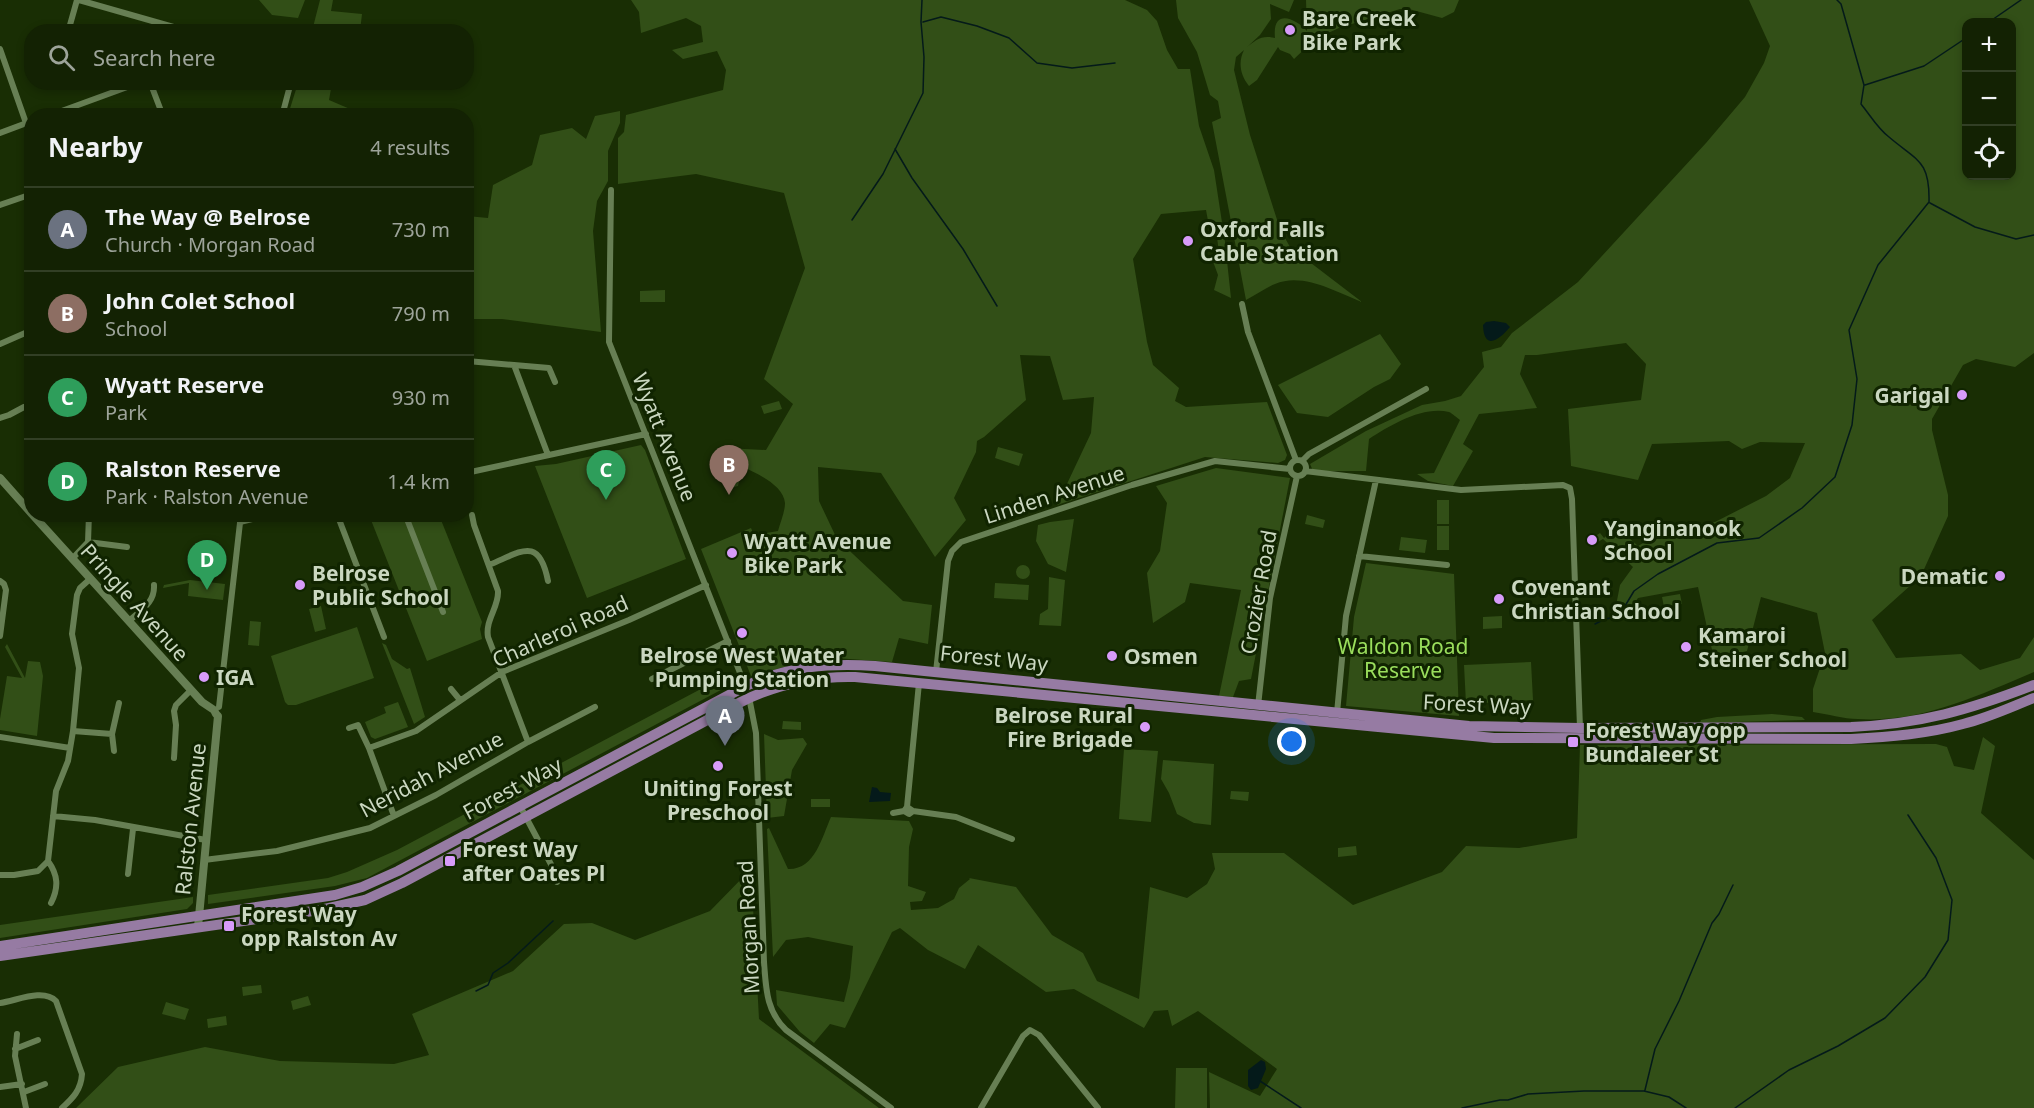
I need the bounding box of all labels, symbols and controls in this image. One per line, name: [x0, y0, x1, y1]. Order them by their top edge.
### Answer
place label: Bare Creek Bike Park: [1302, 4, 1417, 56]
map controls: [1962, 18, 2016, 180]
button: +: [1962, 18, 2016, 72]
marker: Bare Creek Bike Park: [1283, 23, 1297, 37]
search box: [24, 24, 474, 90]
icon: search: [45, 41, 78, 74]
text: Search here: [93, 42, 215, 72]
button: −: [1962, 72, 2016, 126]
button: locate: [1962, 126, 2016, 180]
text: Nearby: [48, 129, 143, 165]
text: 4 results: [370, 134, 450, 161]
text: The Way @ Belrose: [105, 201, 310, 231]
place label: Oxford Falls Cable Station: [1200, 215, 1339, 267]
text: A: [61, 216, 74, 243]
text: 730 m: [392, 216, 450, 243]
text: Church · Morgan Road: [105, 231, 315, 258]
marker: Oxford Falls Cable Station: [1181, 234, 1195, 248]
text: John Colet School: [105, 285, 295, 315]
text: B: [61, 300, 74, 327]
text: 790 m: [392, 300, 450, 327]
text: School: [105, 315, 167, 342]
text: Wyatt Reserve: [105, 369, 264, 399]
street label: Wyatt Avenue: [626, 369, 704, 505]
place label: Garigal: [1874, 381, 1950, 409]
text: C: [61, 384, 74, 411]
text: 930 m: [392, 384, 450, 411]
marker: Garigal: [1955, 388, 1969, 402]
text: Park: [105, 399, 147, 426]
pin: B: [710, 446, 748, 495]
pin: C: [586, 450, 626, 500]
text: Ralston Reserve: [105, 453, 281, 483]
street label: Linden Avenue: [980, 458, 1128, 530]
text: D: [60, 468, 75, 495]
text: 1.4 km: [387, 468, 450, 495]
text: Park · Ralston Avenue: [105, 483, 309, 510]
place label: Yanginanook School: [1604, 514, 1742, 566]
place label: Wyatt Avenue Bike Park: [744, 527, 891, 579]
street label: Crozier Road: [1233, 528, 1283, 656]
marker: Yanginanook School: [1585, 533, 1599, 547]
street label: Pringle Avenue: [75, 537, 195, 667]
pin: D: [188, 540, 226, 590]
marker: Wyatt Avenue Bike Park: [725, 546, 739, 560]
place label: Belrose Public School: [312, 559, 449, 611]
place label: Dematic: [1901, 562, 1988, 590]
marker: Dematic: [1993, 569, 2007, 583]
place label: Covenant Christian School: [1511, 573, 1680, 625]
marker: Belrose Public School: [293, 578, 307, 592]
street label: Charleroi Road: [487, 588, 633, 674]
marker: Covenant Christian School: [1492, 592, 1506, 606]
place label: Kamaroi Steiner School: [1698, 621, 1847, 673]
marker: Belrose West Water Pumping Station: [735, 626, 749, 640]
park label: Waldon Road Reserve: [1338, 632, 1468, 684]
street label: Forest Way: [939, 638, 1050, 678]
marker: Kamaroi Steiner School: [1679, 640, 1693, 654]
place label: Belrose West Water Pumping Station: [640, 641, 845, 693]
place label: Osmen: [1124, 642, 1198, 670]
marker: Osmen: [1105, 649, 1119, 663]
place label: IGA: [216, 663, 254, 691]
marker: IGA: [197, 670, 211, 684]
street label: Forest Way: [1422, 687, 1532, 721]
pin: A: [706, 696, 744, 746]
place label: Belrose Rural Fire Brigade: [994, 701, 1133, 753]
place label: Forest Way opp Bundaleer St: [1585, 716, 1746, 768]
marker: Belrose Rural Fire Brigade: [1138, 720, 1152, 734]
street label: Neridah Avenue: [354, 724, 508, 824]
your location: [1277, 727, 1306, 756]
marker: Forest Way opp Bundaleer St: [1566, 735, 1580, 749]
street label: Ralston Avenue: [168, 742, 212, 896]
street label: Forest Way: [458, 750, 567, 826]
marker: Uniting Forest Preschool: [711, 759, 725, 773]
place label: Uniting Forest Preschool: [643, 774, 793, 826]
place label: Forest Way after Oates Pl: [462, 835, 605, 887]
marker: Forest Way after Oates Pl: [443, 854, 457, 868]
street label: Morgan Road: [731, 859, 765, 995]
place label: Forest Way opp Ralston Av: [241, 900, 397, 952]
marker: Forest Way opp Ralston Av: [222, 919, 236, 933]

